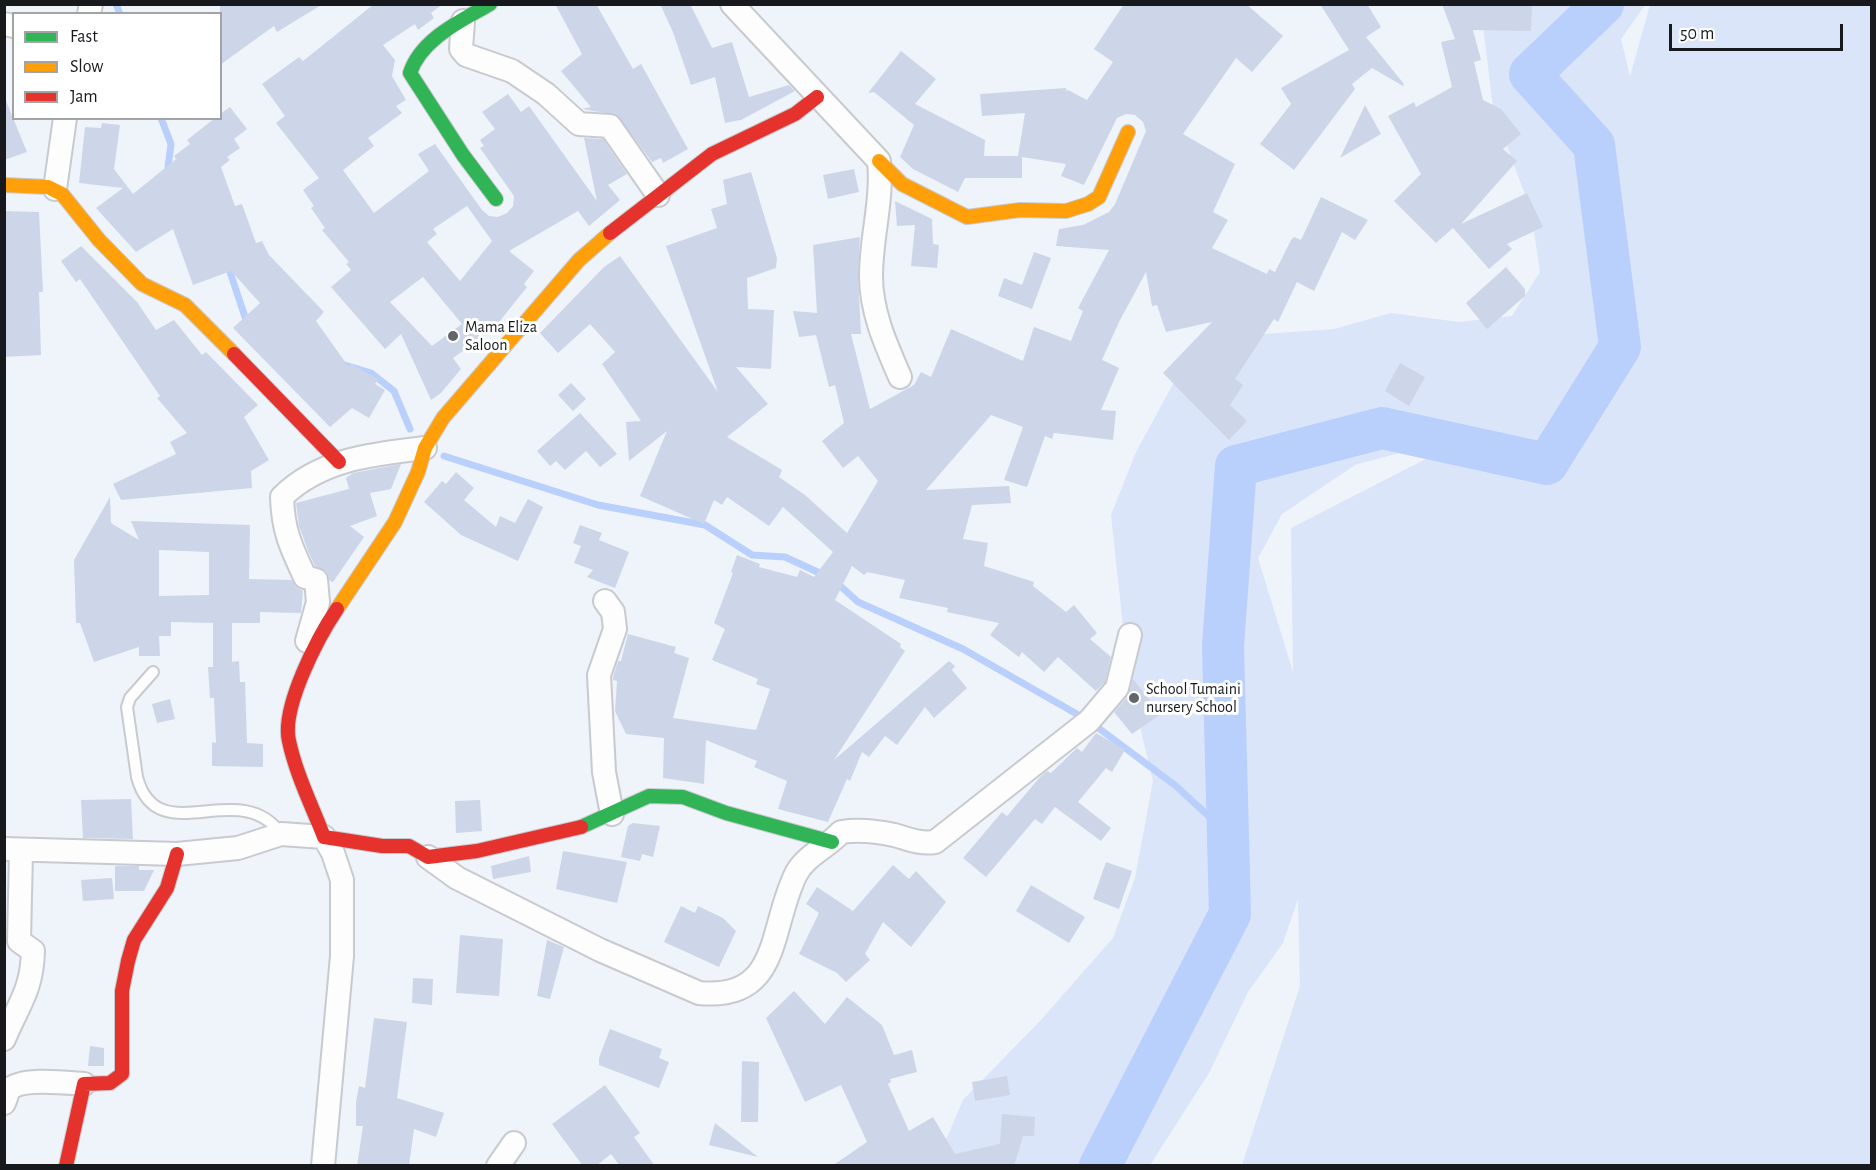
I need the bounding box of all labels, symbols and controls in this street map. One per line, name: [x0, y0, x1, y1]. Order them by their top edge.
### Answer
legend: [12, 12, 222, 120]
scale bar: [1672, 12, 1846, 50]
text: 50 m: [1680, 25, 1714, 43]
text: Fast: [70, 28, 98, 46]
text: Slow: [70, 58, 103, 76]
text: Jam: [70, 88, 98, 106]
place label: Mama Eliza Saloon: [465, 317, 537, 355]
marker: Mama Eliza Saloon: [446, 329, 460, 343]
place label: School Tumaini nursery School: [1146, 679, 1241, 717]
marker: School Tumaini nursery School: [1127, 691, 1141, 705]

